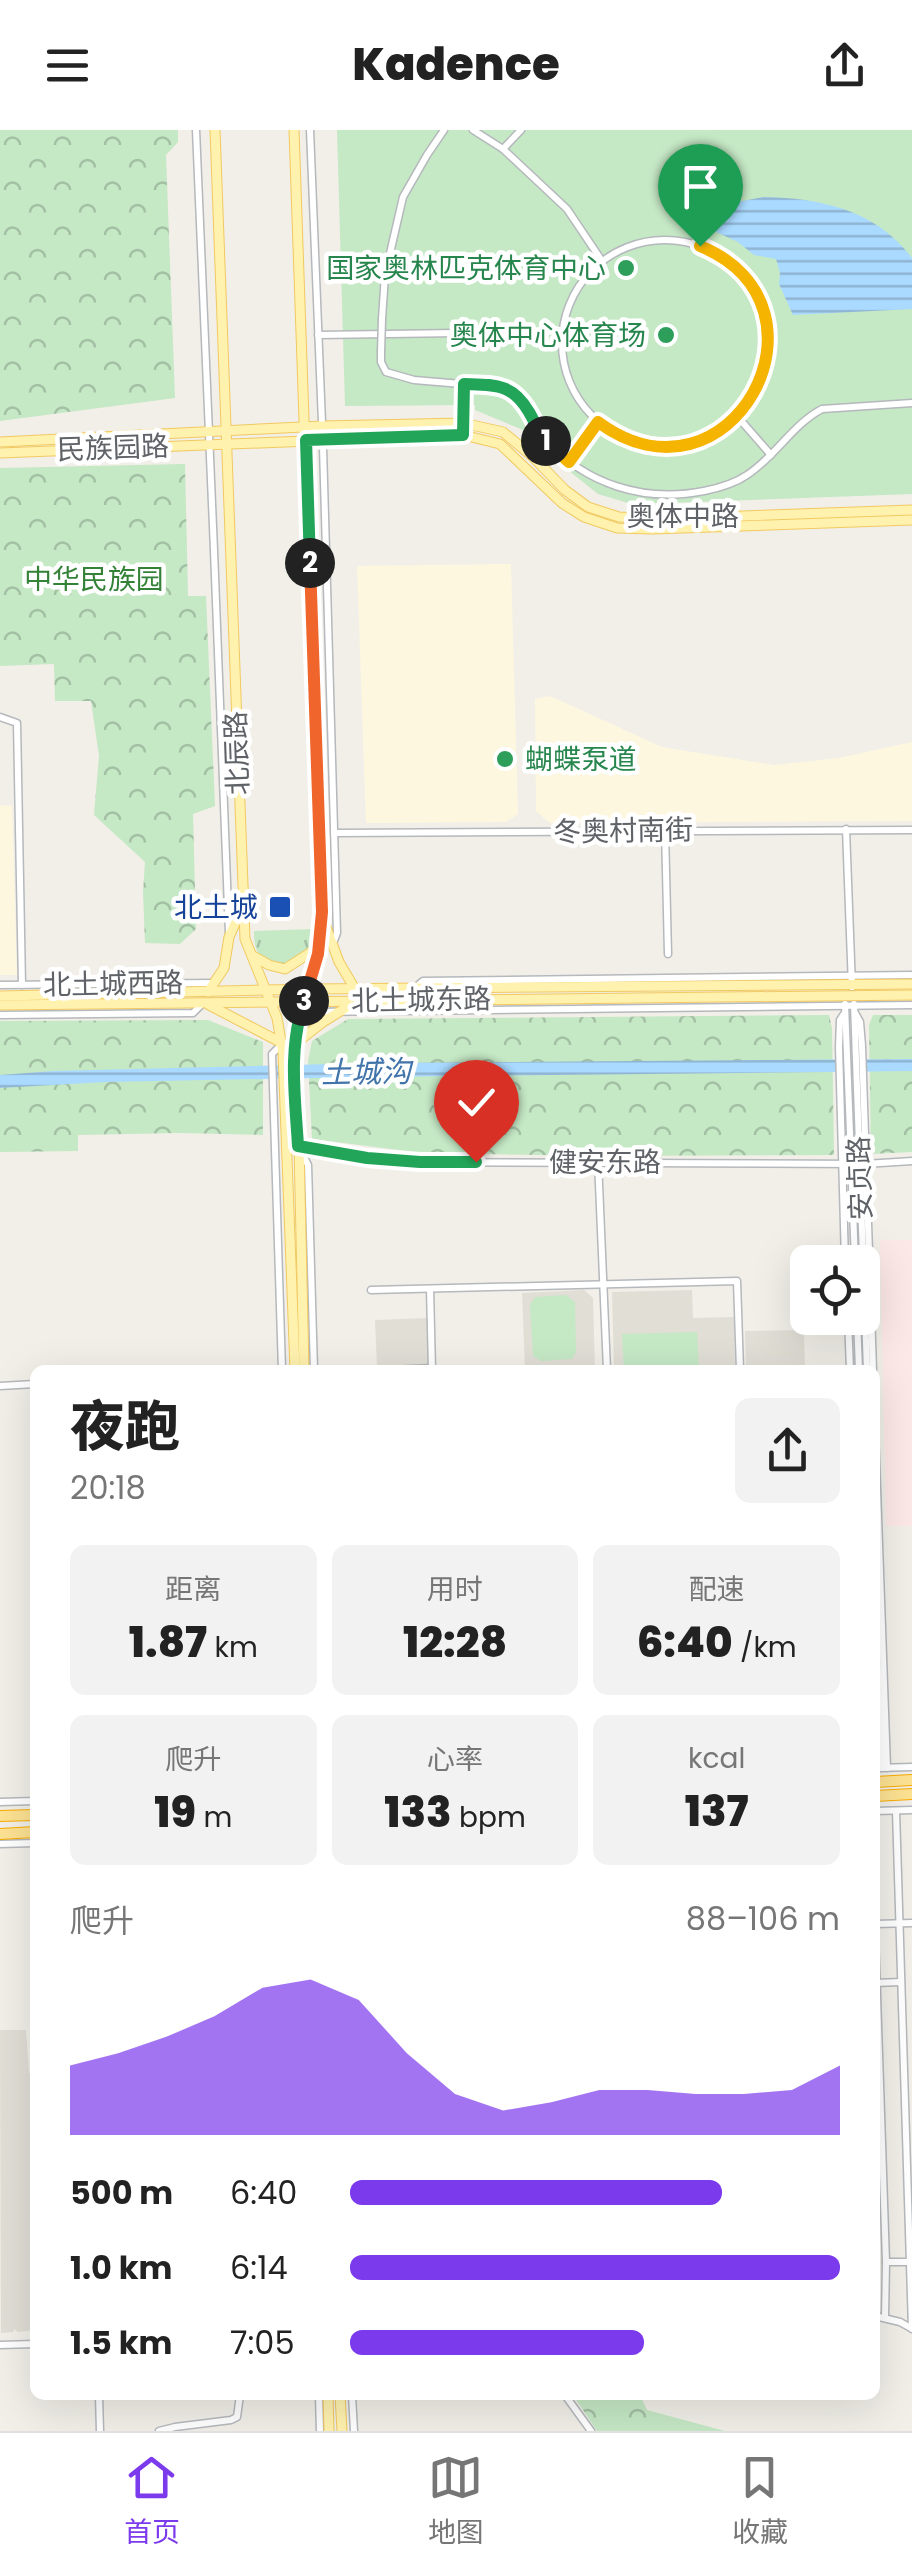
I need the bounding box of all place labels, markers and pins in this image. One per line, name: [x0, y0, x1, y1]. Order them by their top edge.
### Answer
pin: [658, 144, 743, 247]
place label: 国家奥林匹克体育中心: [326, 249, 606, 288]
marker: 国家奥林匹克体育中心: [615, 257, 637, 279]
place label: 奥体中心体育场: [450, 316, 646, 355]
marker: 奥体中心体育场: [655, 324, 677, 346]
pin: 1: [521, 416, 571, 466]
pin: 2: [285, 538, 335, 588]
place label: 蝴蝶泵道: [525, 740, 637, 779]
marker: 蝴蝶泵道: [494, 748, 516, 770]
place label: 北土城: [174, 888, 258, 927]
marker: 北土城: [267, 894, 293, 920]
pin: 3: [279, 976, 329, 1026]
pin: [434, 1060, 519, 1163]

